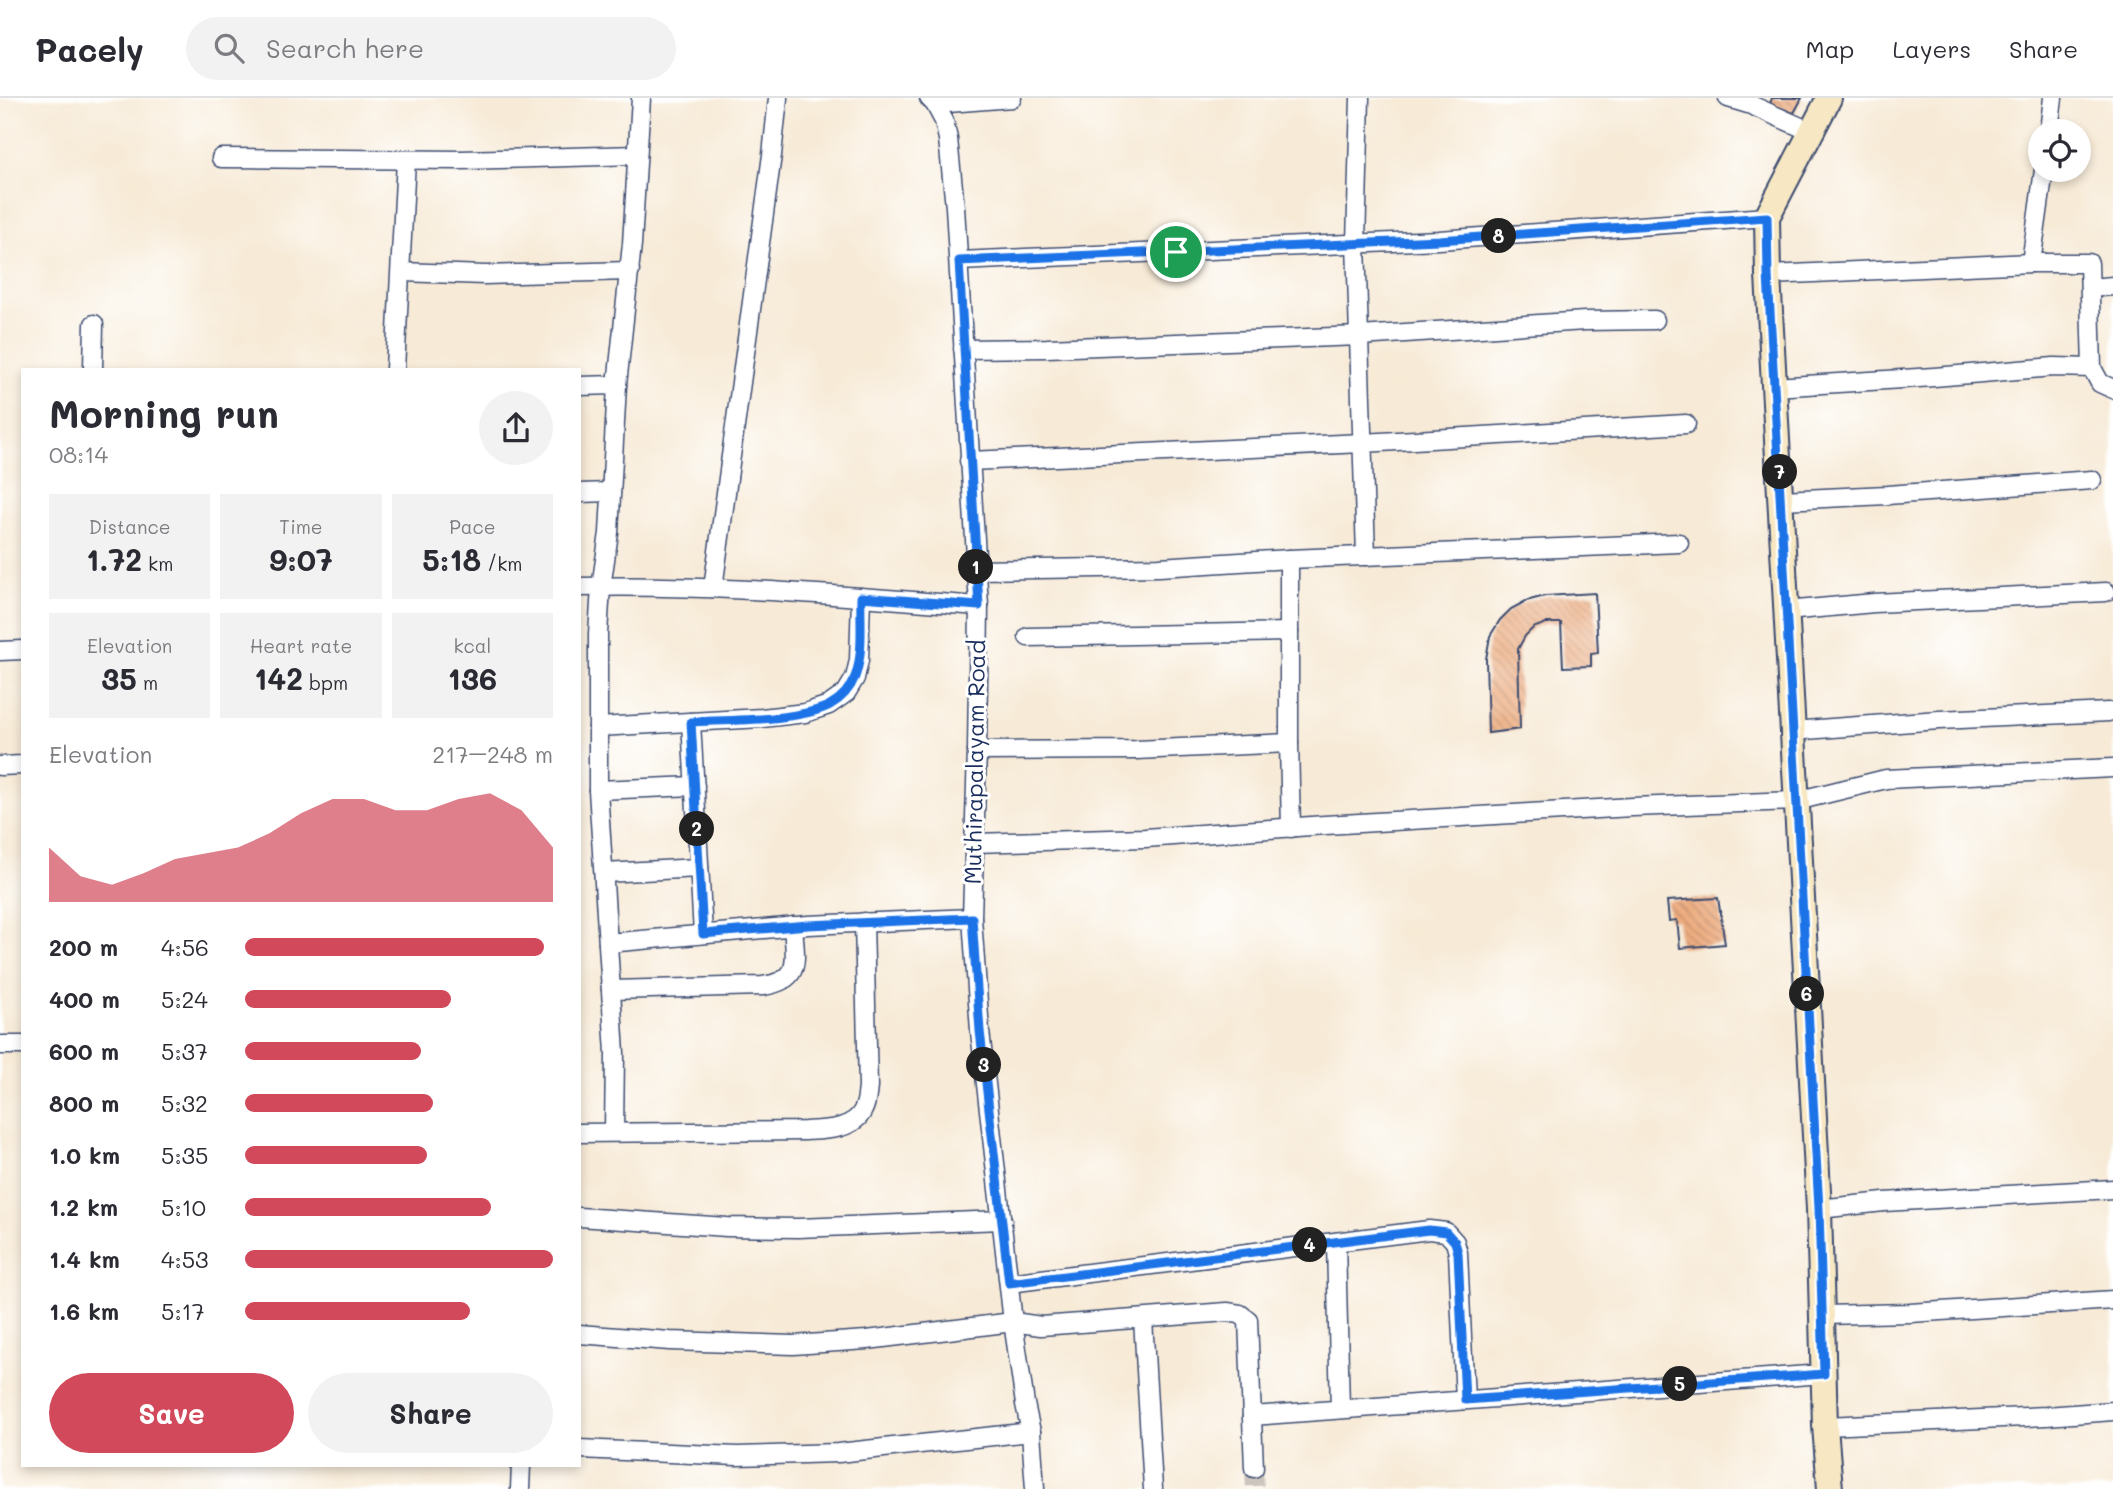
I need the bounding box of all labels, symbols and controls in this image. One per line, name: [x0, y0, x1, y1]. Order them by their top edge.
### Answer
search box: [186, 17, 676, 80]
text: Pacely: [35, 27, 144, 70]
icon: search: [210, 29, 248, 67]
text: Search here: [266, 31, 424, 65]
text: Map: [1806, 33, 1854, 64]
text: Layers: [1892, 33, 1971, 64]
text: Share: [2009, 33, 2078, 64]
map controls: [2028, 119, 2091, 182]
button: locate: [2028, 119, 2091, 182]
pin: 8: [1482, 218, 1516, 254]
pin: [1146, 222, 1206, 282]
text: 8: [1493, 223, 1504, 248]
icon: arrive: [1157, 233, 1195, 271]
text: Morning run: [49, 388, 279, 438]
button: share: [479, 391, 553, 465]
text: 08:14: [49, 439, 108, 469]
pin: 7: [1762, 454, 1798, 490]
text: 7: [1774, 459, 1785, 484]
text: Distance: [89, 514, 171, 539]
text: Time: [279, 514, 323, 539]
text: Pace: [449, 514, 496, 539]
text: 1.72: [86, 539, 142, 579]
text: 9:07: [269, 539, 333, 579]
text: 5:18: [422, 539, 481, 579]
pin: 1: [958, 550, 993, 584]
text: km: [142, 551, 173, 576]
text: /km: [481, 551, 522, 576]
text: 1: [971, 554, 980, 579]
text: Elevation: [87, 633, 172, 658]
text: Heart rate: [250, 633, 352, 658]
text: kcal: [453, 633, 491, 658]
street label: Muthirapalayam Road: [957, 639, 991, 885]
text: 35: [101, 658, 137, 698]
text: 142: [254, 658, 303, 698]
text: 136: [448, 658, 497, 698]
text: m: [137, 670, 158, 695]
text: bpm: [303, 670, 348, 695]
text: Elevation: [49, 739, 152, 769]
text: 217–248 m: [432, 739, 553, 769]
pin: 2: [680, 812, 714, 846]
text: 2: [691, 816, 702, 841]
text: 200 m: [49, 932, 118, 962]
text: 4:56: [161, 932, 209, 962]
pin: 6: [1790, 976, 1825, 1012]
text: 6: [1801, 981, 1812, 1006]
text: 400 m: [49, 984, 120, 1014]
text: 5:24: [161, 984, 208, 1014]
text: 600 m: [49, 1036, 119, 1066]
text: 5:37: [161, 1036, 208, 1066]
pin: 3: [967, 1048, 1002, 1082]
text: 3: [978, 1052, 989, 1077]
text: 800 m: [49, 1088, 119, 1118]
text: 5:32: [161, 1088, 208, 1118]
text: 1.0 km: [49, 1140, 120, 1170]
text: 5:35: [161, 1140, 208, 1170]
text: 1.2 km: [49, 1192, 118, 1222]
text: 5:10: [161, 1192, 206, 1222]
pin: 4: [1292, 1228, 1328, 1262]
text: 4: [1303, 1232, 1316, 1257]
text: 1.4 km: [49, 1244, 120, 1274]
text: 4:53: [161, 1244, 209, 1274]
text: 1.6 km: [49, 1296, 119, 1326]
text: 5:17: [161, 1296, 205, 1326]
pin: 5: [1662, 1366, 1698, 1402]
text: 5: [1674, 1371, 1685, 1396]
button: Save: [49, 1373, 294, 1453]
button: Share: [308, 1373, 553, 1453]

